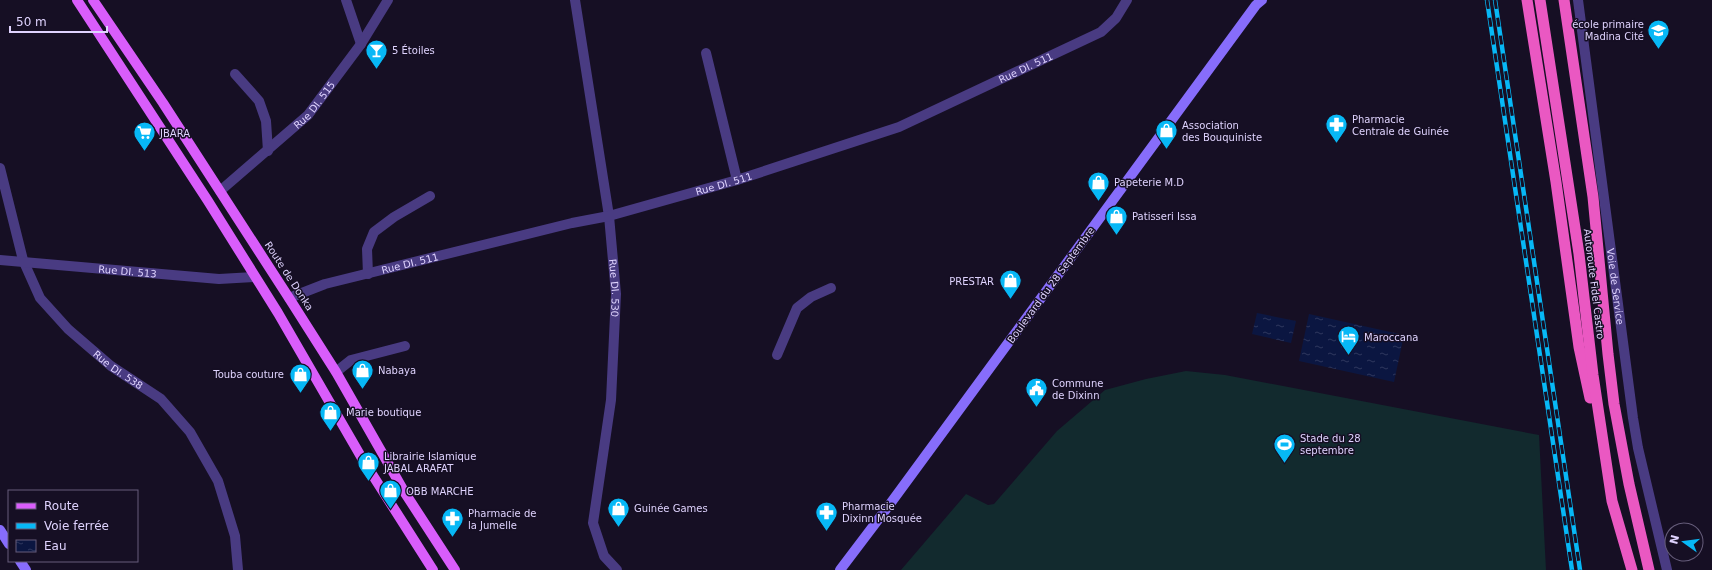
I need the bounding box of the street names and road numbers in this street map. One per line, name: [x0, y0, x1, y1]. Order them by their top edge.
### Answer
street label: Rue DI. 511: [997, 50, 1054, 85]
street label: Rue DI. 515: [291, 79, 337, 131]
street label: Rue DI. 511: [694, 170, 753, 197]
street label: Boulevard du 28 Septembre: [1005, 225, 1097, 345]
street label: Autoroute Fidel Castro: [1582, 228, 1606, 340]
street label: Route de Donka: [263, 240, 315, 312]
street label: Voie de Service: [1605, 248, 1626, 325]
street label: Rue DI. 511: [380, 251, 439, 275]
street label: Rue DI. 530: [607, 259, 622, 317]
street label: Rue DI. 513: [98, 263, 157, 279]
street label: Rue DI. 538: [91, 348, 145, 391]

